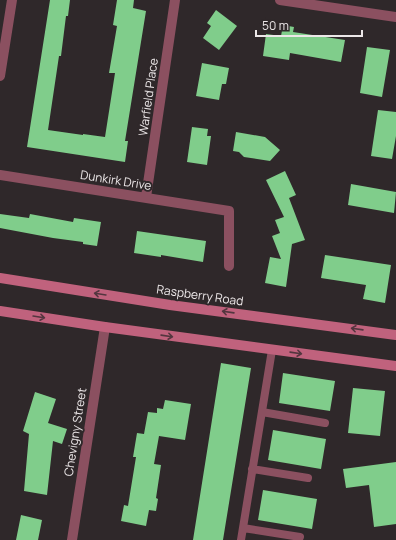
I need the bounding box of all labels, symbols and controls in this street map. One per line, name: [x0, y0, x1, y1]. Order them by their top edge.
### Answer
scale bar: [256, 12, 362, 38]
text: 50 m: [262, 17, 289, 34]
street label: Warfield Place: [134, 57, 162, 137]
street label: Dunkirk Drive: [79, 166, 153, 194]
street label: Raspberry Road: [155, 280, 245, 310]
one-way arrow: [94, 290, 107, 298]
one-way arrow: [222, 308, 235, 316]
one-way arrow: [32, 313, 45, 321]
one-way arrow: [351, 325, 364, 333]
one-way arrow: [160, 332, 173, 340]
one-way arrow: [289, 349, 302, 357]
street label: Chevigny Street: [60, 386, 90, 477]

